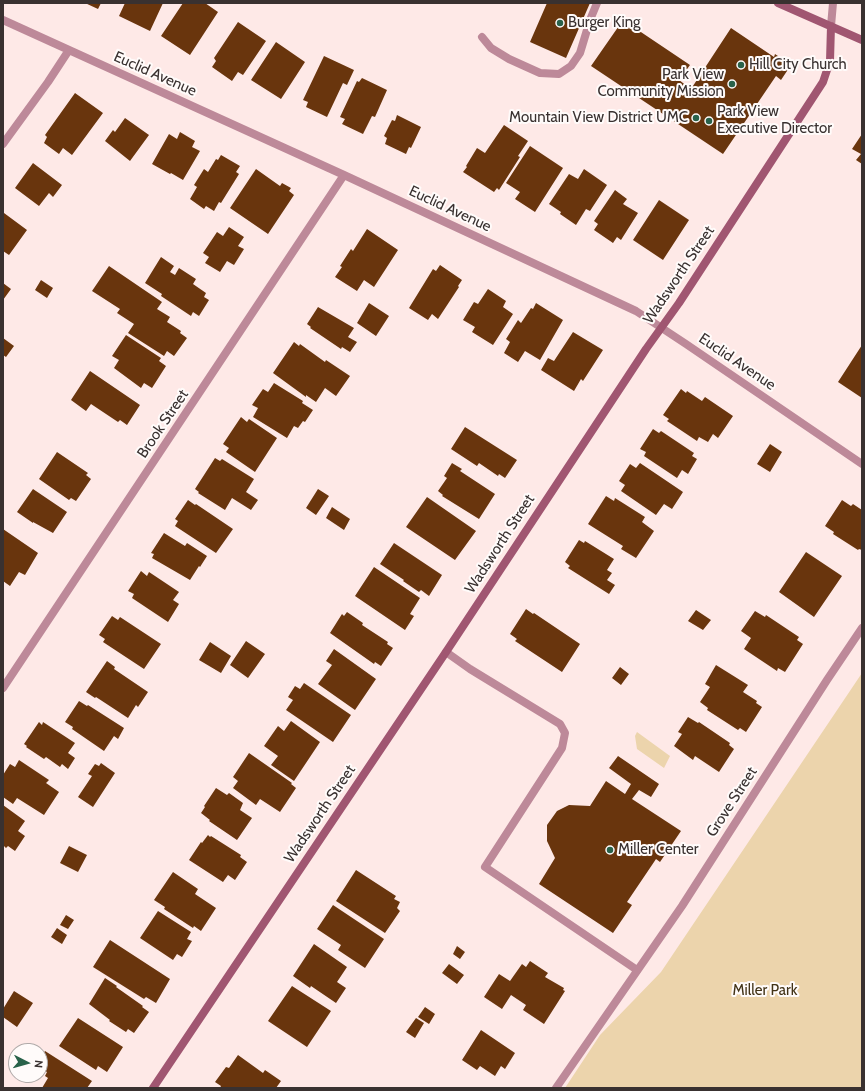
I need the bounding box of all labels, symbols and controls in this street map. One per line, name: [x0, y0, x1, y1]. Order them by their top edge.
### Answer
place label: Burger King: [568, 14, 641, 32]
marker: Burger King: [555, 18, 565, 28]
street label: Euclid Avenue: [111, 48, 199, 100]
place label: Hill City Church: [749, 56, 847, 74]
marker: Hill City Church: [736, 60, 746, 70]
place label: Park View Community Mission: [598, 66, 724, 101]
marker: Park View Community Mission: [727, 79, 737, 89]
place label: Park View Executive Director: [717, 103, 832, 138]
place label: Mountain View District UMC: [509, 109, 688, 127]
marker: Mountain View District UMC: [691, 113, 701, 123]
marker: Park View Executive Director: [704, 116, 714, 126]
street label: Euclid Avenue: [406, 182, 494, 236]
street label: Wadsworth Street: [640, 223, 718, 327]
street label: Euclid Avenue: [695, 330, 779, 394]
street label: Brook Street: [134, 386, 192, 462]
street label: Wadsworth Street: [461, 491, 539, 597]
street label: Wadsworth Street: [281, 762, 359, 866]
street label: Grove Street: [703, 764, 761, 840]
place label: Miller Center: [618, 841, 698, 859]
marker: Miller Center: [605, 845, 615, 855]
park label: Miller Park: [732, 982, 798, 1000]
north arrow: [8, 1043, 48, 1083]
text: N: [32, 1060, 46, 1069]

